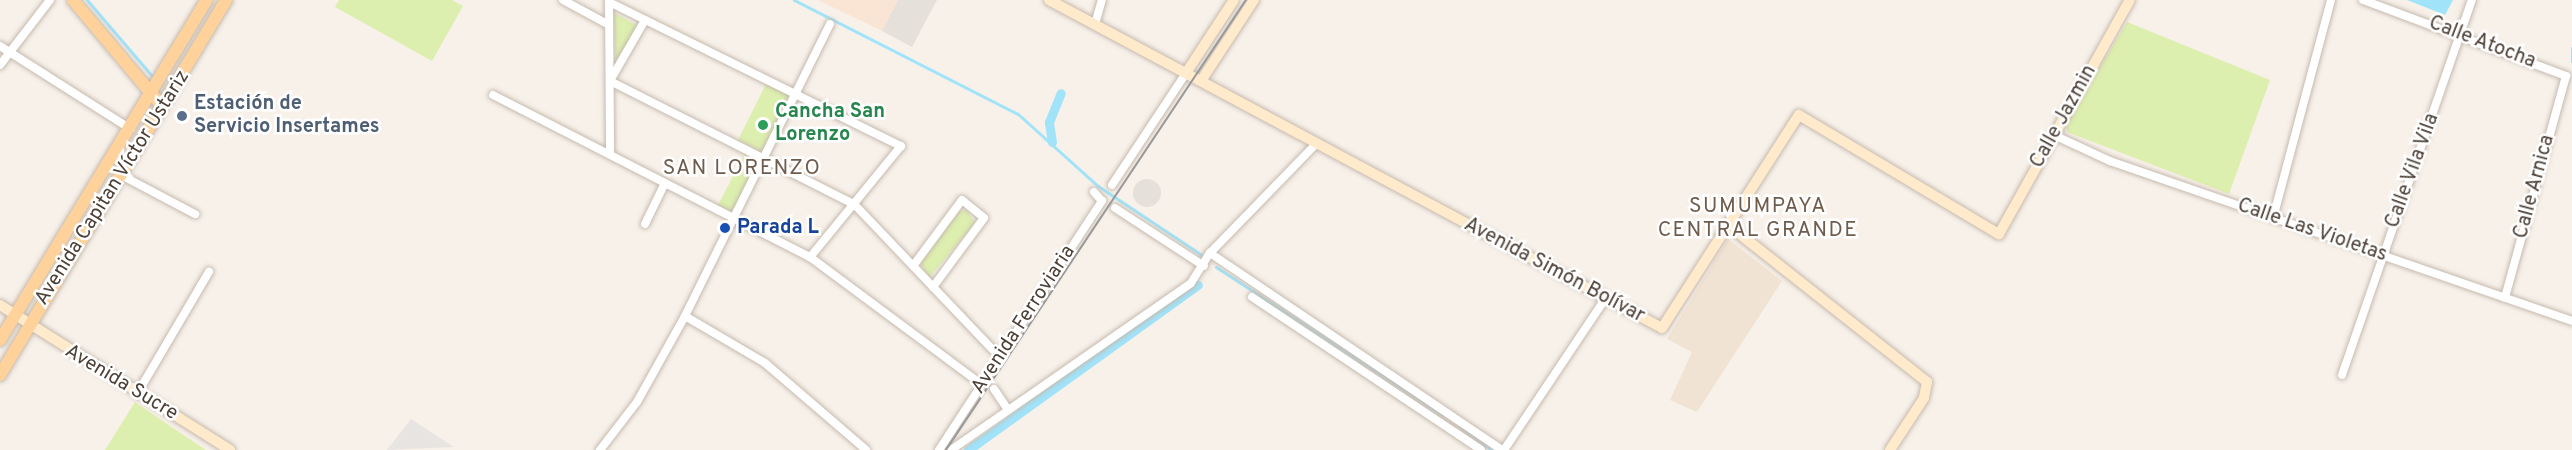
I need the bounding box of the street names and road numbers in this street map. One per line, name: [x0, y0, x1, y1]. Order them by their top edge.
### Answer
street label: Calle Atocha: [2425, 11, 2539, 75]
street label: Calle Jazmin: [2026, 61, 2102, 173]
street label: Avenida Capitan Víctor Ustariz: [30, 66, 196, 310]
street label: Calle Vila Vila: [2381, 110, 2445, 232]
street label: Calle Arnica: [2510, 132, 2560, 242]
street label: Calle Las Violetas: [2234, 194, 2390, 268]
street label: Avenida Simón Bolívar: [1460, 213, 1648, 329]
street label: Avenida Ferroviaria: [967, 241, 1081, 399]
street label: Avenida Sucre: [60, 340, 182, 426]

